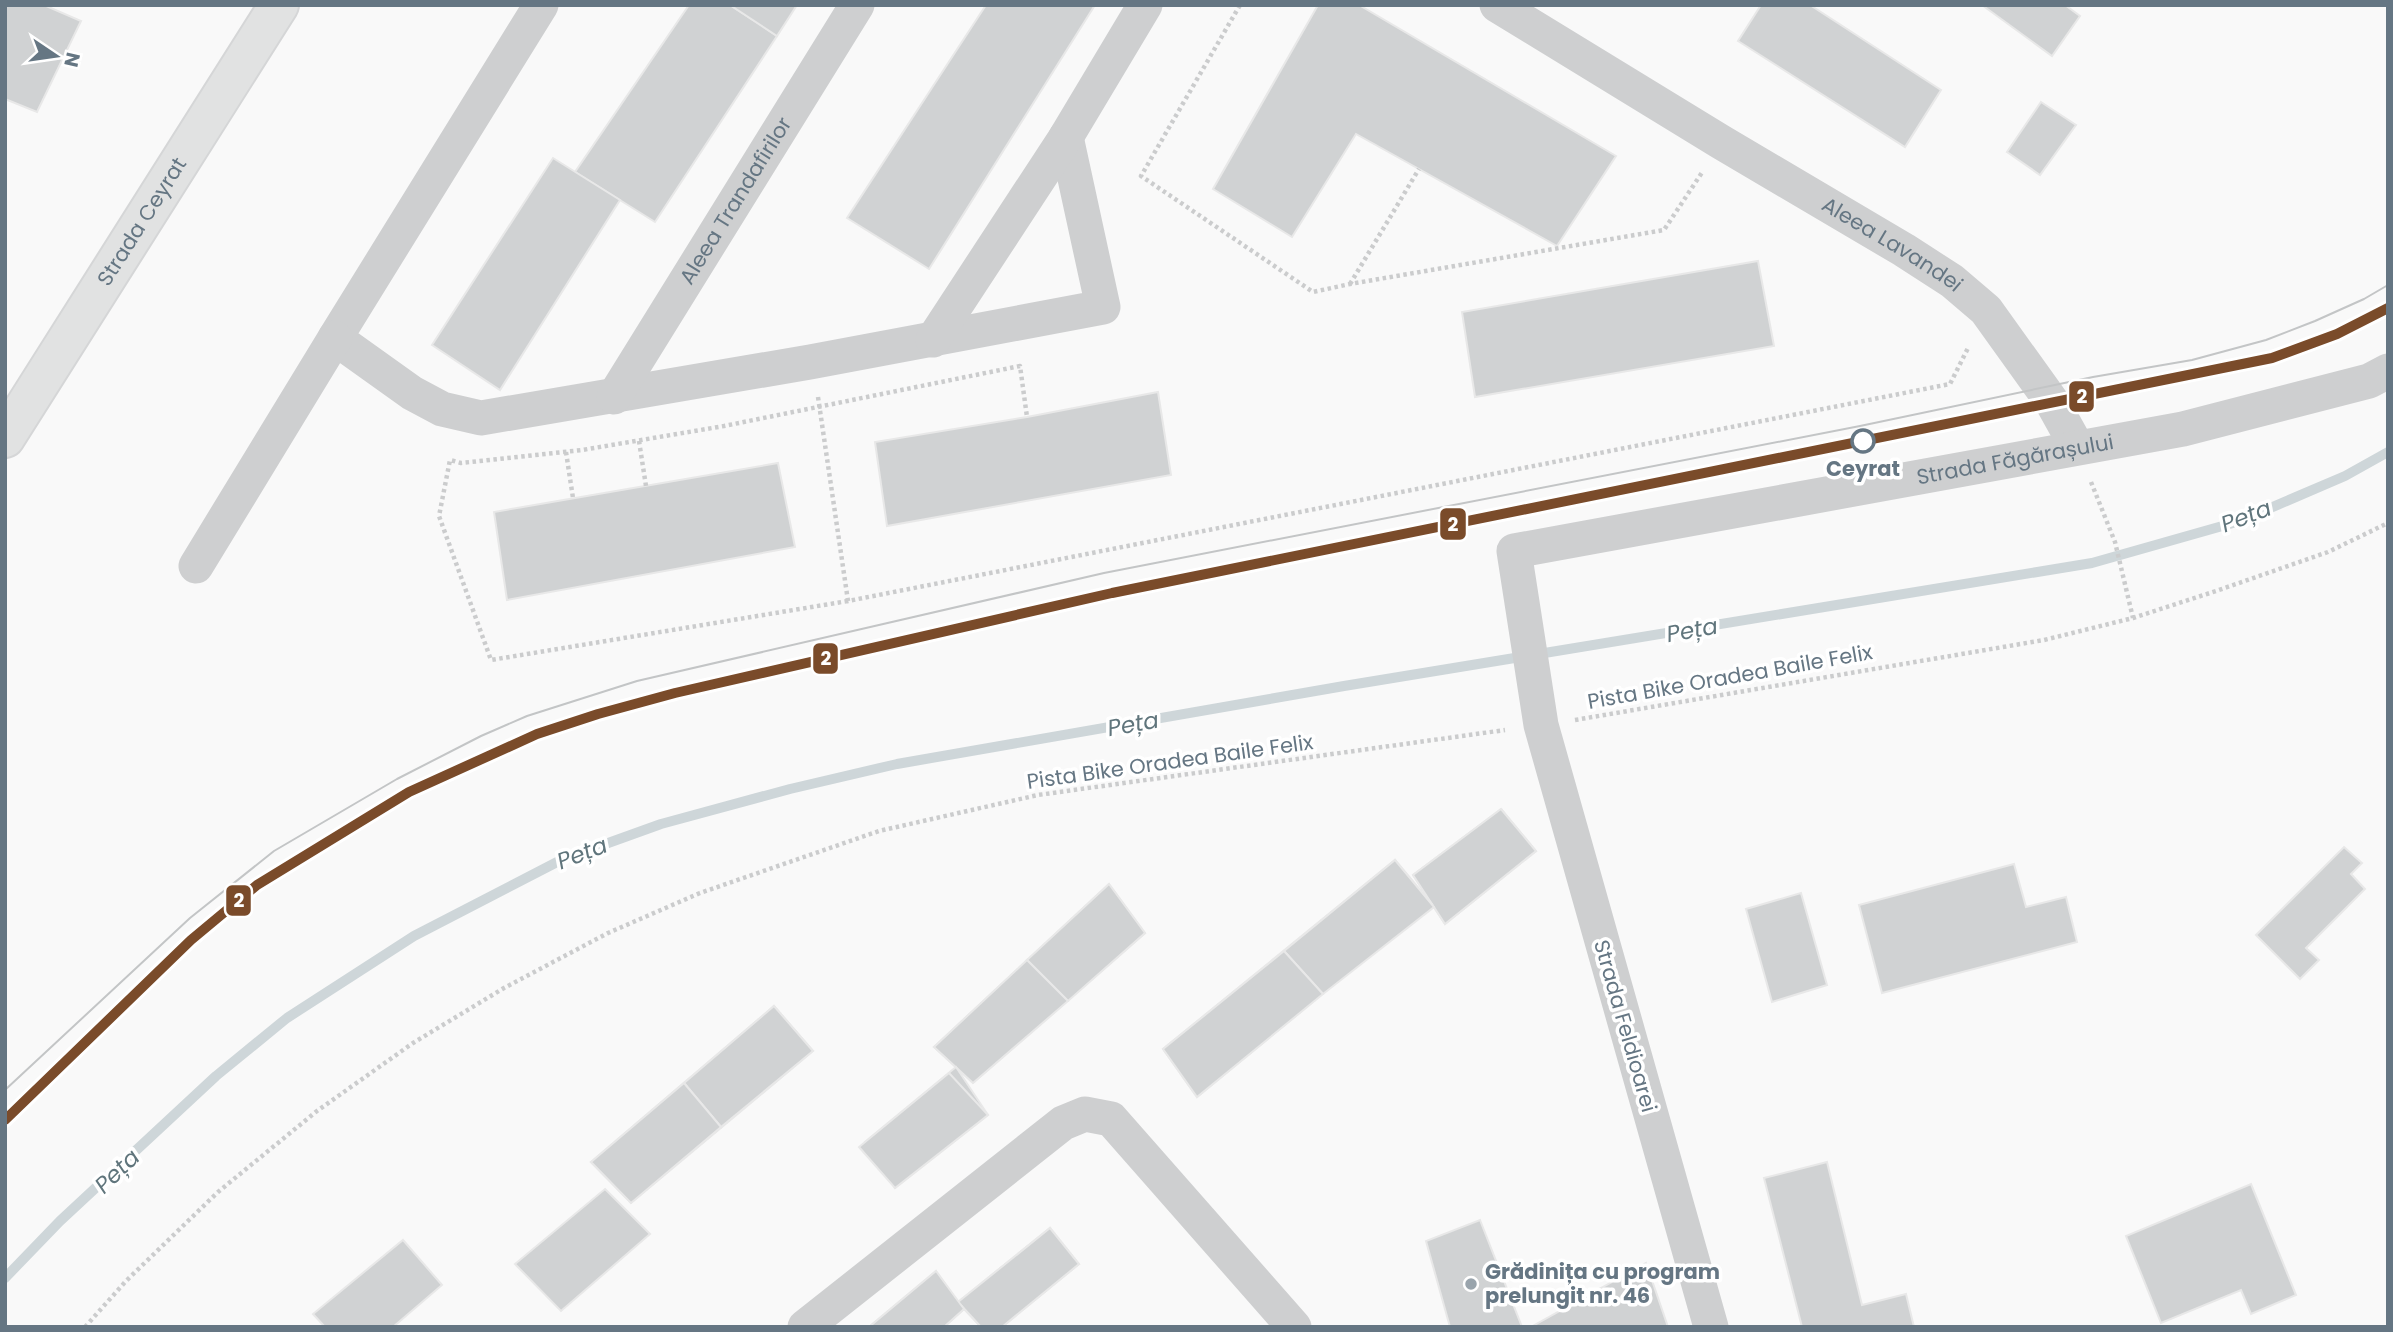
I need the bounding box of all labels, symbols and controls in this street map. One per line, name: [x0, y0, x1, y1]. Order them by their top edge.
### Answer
north arrow: [21, 21, 91, 91]
text: N: [57, 50, 87, 70]
street label: Aleea Trandafirilor: [672, 111, 798, 290]
street label: Strada Ceyrat: [90, 152, 193, 291]
street label: Aleea Lavandei: [1817, 190, 1969, 298]
line badge: 2: [2068, 380, 2095, 413]
text: 2: [2077, 383, 2088, 410]
street label: Strada Făgărașului: [1914, 427, 2116, 491]
marker: Ceyrat: [1851, 429, 1875, 453]
place label: Ceyrat: [1826, 454, 1900, 483]
water label: Peța: [2216, 492, 2276, 540]
line badge: 2: [1439, 507, 1467, 541]
text: 2: [1448, 511, 1459, 538]
water label: Peța: [1664, 610, 1720, 650]
street label: Pista Bike Oradea Baile Felix: [1585, 637, 1875, 716]
line badge: 2: [812, 642, 839, 675]
text: 2: [821, 645, 832, 672]
water label: Peța: [1105, 704, 1161, 744]
street label: Pista Bike Oradea Baile Felix: [1025, 727, 1315, 796]
water label: Peța: [552, 829, 612, 877]
line badge: 2: [225, 884, 252, 917]
text: 2: [234, 887, 245, 914]
street label: Strada Feldioarei: [1587, 936, 1664, 1115]
water label: Peța: [87, 1142, 147, 1200]
place label: Grădinița cu program prelungit nr. 46: [1485, 1257, 1720, 1310]
marker: Grădinița cu program prelungit nr. 46: [1463, 1276, 1479, 1292]

